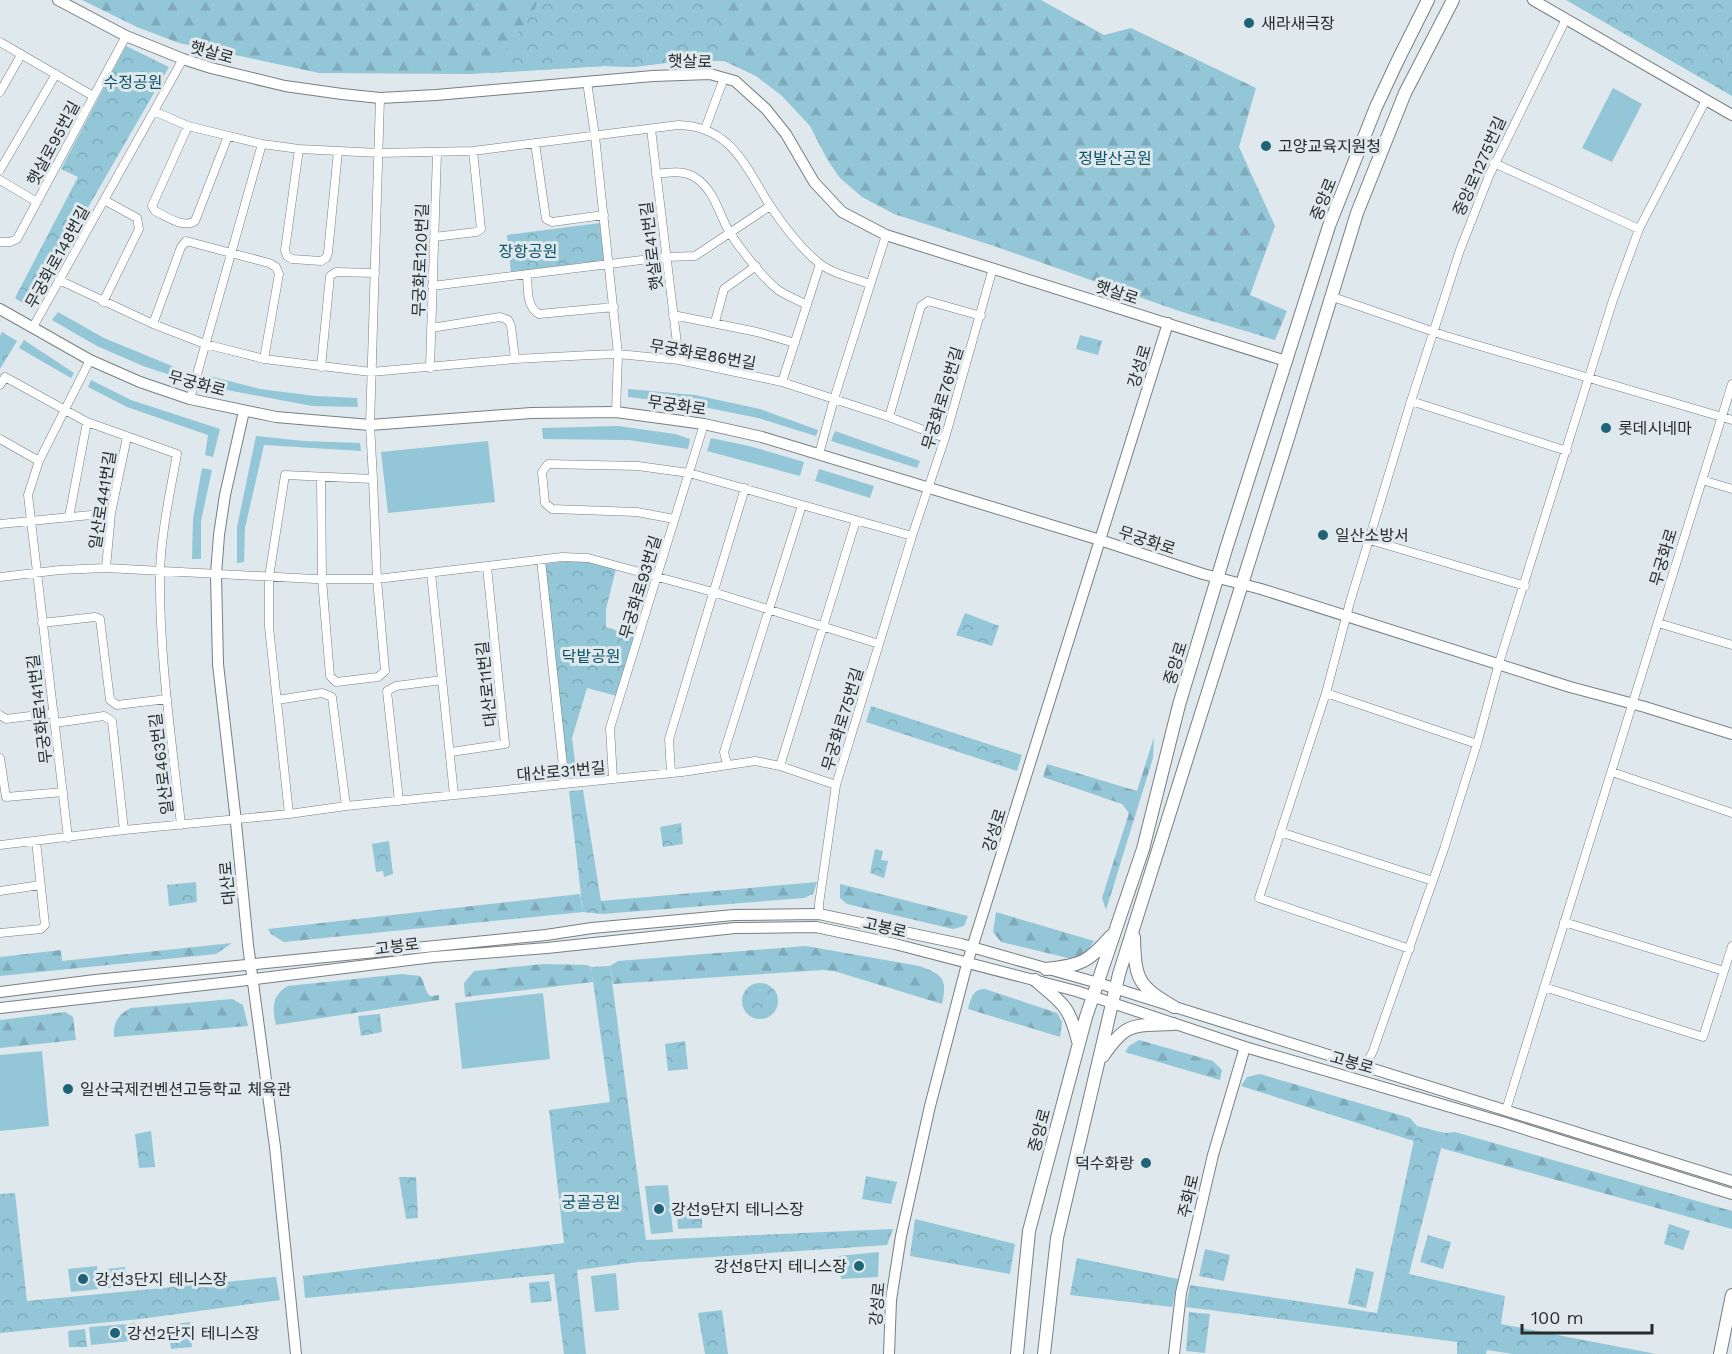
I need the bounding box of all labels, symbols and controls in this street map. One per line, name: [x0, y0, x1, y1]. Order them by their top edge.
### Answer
place label: 새라새극장: [1261, 14, 1335, 33]
marker: 새라새극장: [1242, 16, 1256, 30]
street label: 햇살로: [188, 37, 236, 68]
street label: 햇살로: [668, 52, 713, 71]
park label: 수정공원: [104, 73, 162, 92]
street label: 햇살로95번길: [23, 98, 84, 189]
street label: 중앙로1275번길: [1449, 113, 1510, 219]
place label: 고양교육지원청: [1278, 137, 1381, 156]
marker: 고양교육지원청: [1259, 139, 1273, 153]
park label: 정발산공원: [1078, 149, 1152, 168]
street label: 중앙로: [1306, 175, 1341, 223]
street label: 햇살로41번길: [637, 200, 666, 291]
street label: 무궁화로148번길: [21, 203, 93, 312]
street label: 무궁화로120번길: [409, 203, 432, 317]
park label: 장항공원: [499, 242, 557, 261]
street label: 햇살로: [1093, 277, 1141, 308]
street label: 무궁화로86번길: [648, 336, 758, 373]
street label: 강성로: [1124, 342, 1155, 390]
street label: 무궁화로76번길: [918, 344, 967, 452]
street label: 무궁화로: [166, 367, 228, 400]
street label: 무궁화로: [646, 392, 708, 419]
place label: 롯데시네마: [1618, 419, 1692, 438]
marker: 롯데시네마: [1599, 421, 1613, 435]
street label: 일산로441번길: [85, 450, 120, 551]
street label: 무궁화로: [1116, 522, 1178, 559]
place label: 일산소방서: [1335, 526, 1409, 545]
street label: 무궁화로: [1646, 526, 1681, 588]
marker: 일산소방서: [1316, 528, 1330, 542]
street label: 무궁화로93번길: [616, 533, 665, 641]
street label: 중앙로: [1160, 639, 1191, 687]
street label: 대산로11번길: [473, 640, 500, 728]
park label: 닥밭공원: [562, 647, 620, 666]
street label: 무궁화로141번길: [23, 653, 56, 765]
street label: 무궁화로75번길: [818, 665, 867, 773]
street label: 일산로463번길: [146, 712, 177, 816]
street label: 대산로31번길: [516, 758, 606, 785]
street label: 강성로: [979, 806, 1010, 854]
street label: 대산로: [216, 860, 239, 906]
street label: 고봉로: [861, 913, 909, 942]
street label: 고봉로: [374, 934, 420, 959]
street label: 고봉로: [1328, 1047, 1376, 1078]
place label: 일산국제컨벤션고등학교 체육관: [80, 1080, 292, 1099]
marker: 일산국제컨벤션고등학교 체육관: [61, 1082, 75, 1096]
street label: 중앙로: [1025, 1106, 1054, 1154]
place label: 덕수화랑: [1075, 1154, 1134, 1173]
marker: 덕수화랑: [1139, 1156, 1153, 1170]
street label: 주화로: [1174, 1172, 1203, 1220]
park label: 궁골공원: [562, 1193, 620, 1212]
place label: 강선9단지 테니스장: [671, 1200, 804, 1219]
marker: 강선9단지 테니스장: [652, 1202, 666, 1216]
place label: 강선8단지 테니스장: [714, 1257, 847, 1276]
marker: 강선8단지 테니스장: [852, 1259, 866, 1273]
place label: 강선3단지 테니스장: [95, 1270, 228, 1289]
marker: 강선3단지 테니스장: [76, 1272, 90, 1286]
street label: 강성로: [866, 1281, 889, 1327]
scale bar: [1522, 1297, 1652, 1335]
text: 100 m: [1531, 1307, 1584, 1328]
place label: 강선2단지 테니스장: [127, 1324, 260, 1343]
marker: 강선2단지 테니스장: [108, 1326, 122, 1340]

